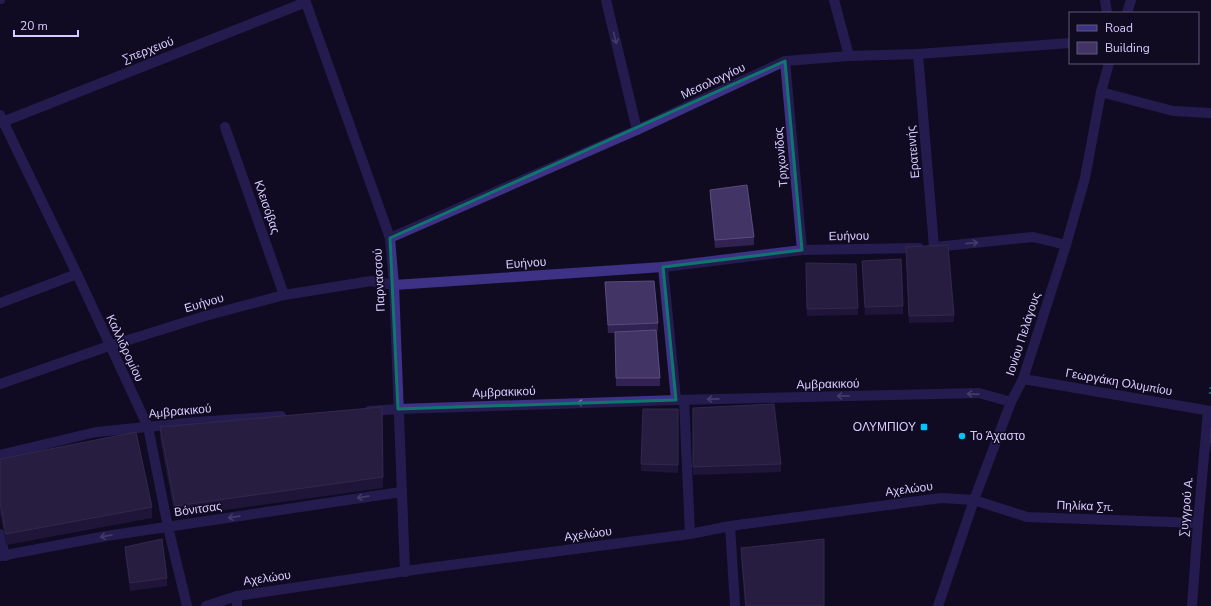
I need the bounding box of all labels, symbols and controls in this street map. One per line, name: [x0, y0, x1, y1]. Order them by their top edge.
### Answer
scale bar: [14, 12, 78, 38]
legend: [1069, 12, 1199, 64]
text: 20 m: [20, 18, 48, 34]
text: Road: [1105, 20, 1133, 36]
one-way arrow: [611, 31, 619, 44]
street label: Σπερχειού: [120, 33, 176, 67]
text: Building: [1105, 40, 1150, 56]
street label: Μεσολογγίου: [678, 59, 748, 103]
street label: Ερατεινής: [903, 125, 923, 179]
street label: Τριχωνίδας: [770, 126, 792, 188]
street label: Κλεισόβας: [250, 178, 284, 236]
street label: Ευήνου: [829, 228, 869, 244]
one-way arrow: [965, 240, 978, 247]
street label: Παρνασσού: [369, 248, 389, 312]
street label: Ευήνου: [505, 254, 547, 272]
street label: Ευήνου: [182, 290, 226, 316]
street label: Ιονίου Πελάγους: [1002, 290, 1044, 378]
street label: Καλλιδρομίου: [102, 312, 148, 384]
street label: Γεωργάκη Ολυμπίου: [1064, 365, 1174, 399]
street label: Αμβρακικού: [796, 375, 860, 393]
street label: Αμβρακικού: [472, 383, 536, 401]
one-way arrow: [967, 390, 980, 398]
one-way arrow: [837, 392, 850, 400]
one-way arrow: [707, 395, 720, 403]
one-way arrow: [577, 399, 590, 407]
street label: Αμβρακικού: [148, 400, 212, 422]
place label: ΟΛΥΜΠΙΟΥ: [853, 419, 916, 435]
marker: ΟΛΥΜΠΙΟΥ: [919, 422, 929, 432]
place label: Το Άχαστο: [970, 428, 1025, 444]
marker: Το Άχαστο: [957, 431, 967, 441]
street label: Συγγρού Α.: [1175, 477, 1197, 537]
street label: Αχελώου: [884, 478, 934, 500]
one-way arrow: [357, 493, 370, 501]
street label: Πηλίκα Σπ.: [1056, 497, 1114, 515]
street label: Βόνιτσας: [173, 498, 223, 520]
one-way arrow: [228, 513, 241, 521]
street label: Αχελώου: [563, 523, 613, 545]
one-way arrow: [100, 532, 113, 540]
street label: Αχελώου: [242, 567, 292, 589]

